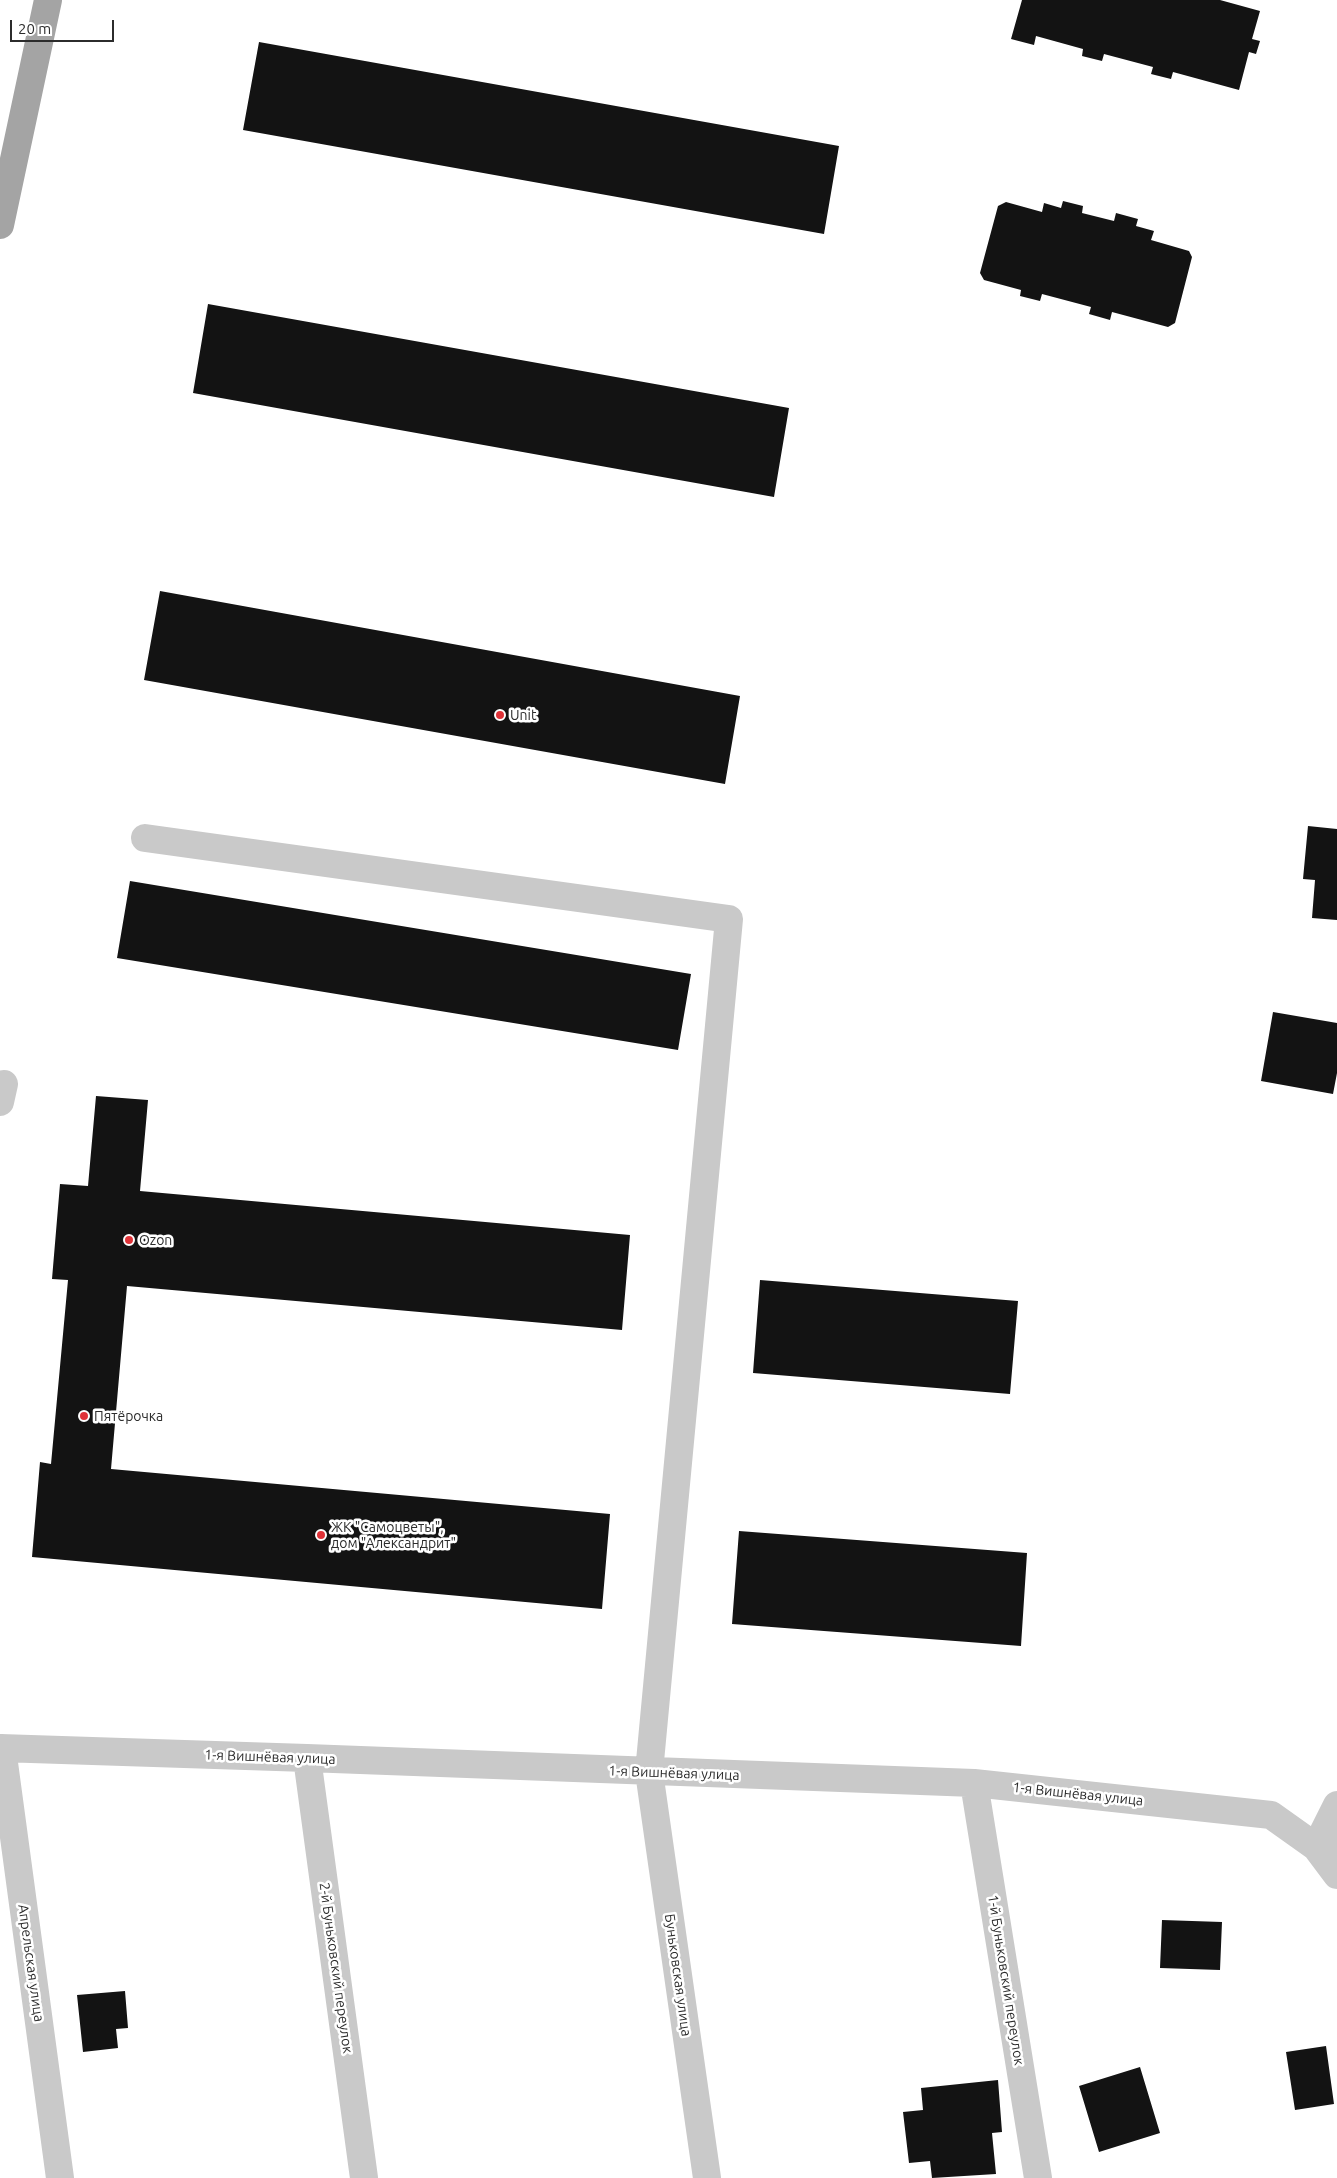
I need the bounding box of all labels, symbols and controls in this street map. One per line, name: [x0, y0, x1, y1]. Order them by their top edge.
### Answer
scale bar: [12, 10, 116, 42]
text: 20 m: [18, 20, 51, 37]
place label: Unit: [510, 707, 536, 723]
marker: Unit: [494, 709, 506, 721]
place label: Ozon: [139, 1232, 172, 1248]
marker: Ozon: [123, 1234, 135, 1246]
place label: Пятёрочка: [94, 1408, 163, 1424]
marker: Пятёрочка: [78, 1410, 90, 1422]
place label: ЖК "Самоцветы", дом "Александрит": [331, 1519, 456, 1551]
marker: ЖК "Самоцветы", дом "Александрит": [315, 1529, 327, 1541]
street label: 1-я Вишнёвая улица: [204, 1746, 336, 1768]
street label: 1-я Вишнёвая улица: [608, 1762, 740, 1784]
street label: 1-я Вишнёвая улица: [1012, 1779, 1144, 1809]
street label: 2-й Буньковский переулок: [316, 1881, 356, 2055]
street label: 1-й Буньковский переулок: [984, 1894, 1028, 2066]
street label: Апрельская улица: [14, 1903, 48, 2023]
street label: Буньковская улица: [661, 1913, 695, 2037]

